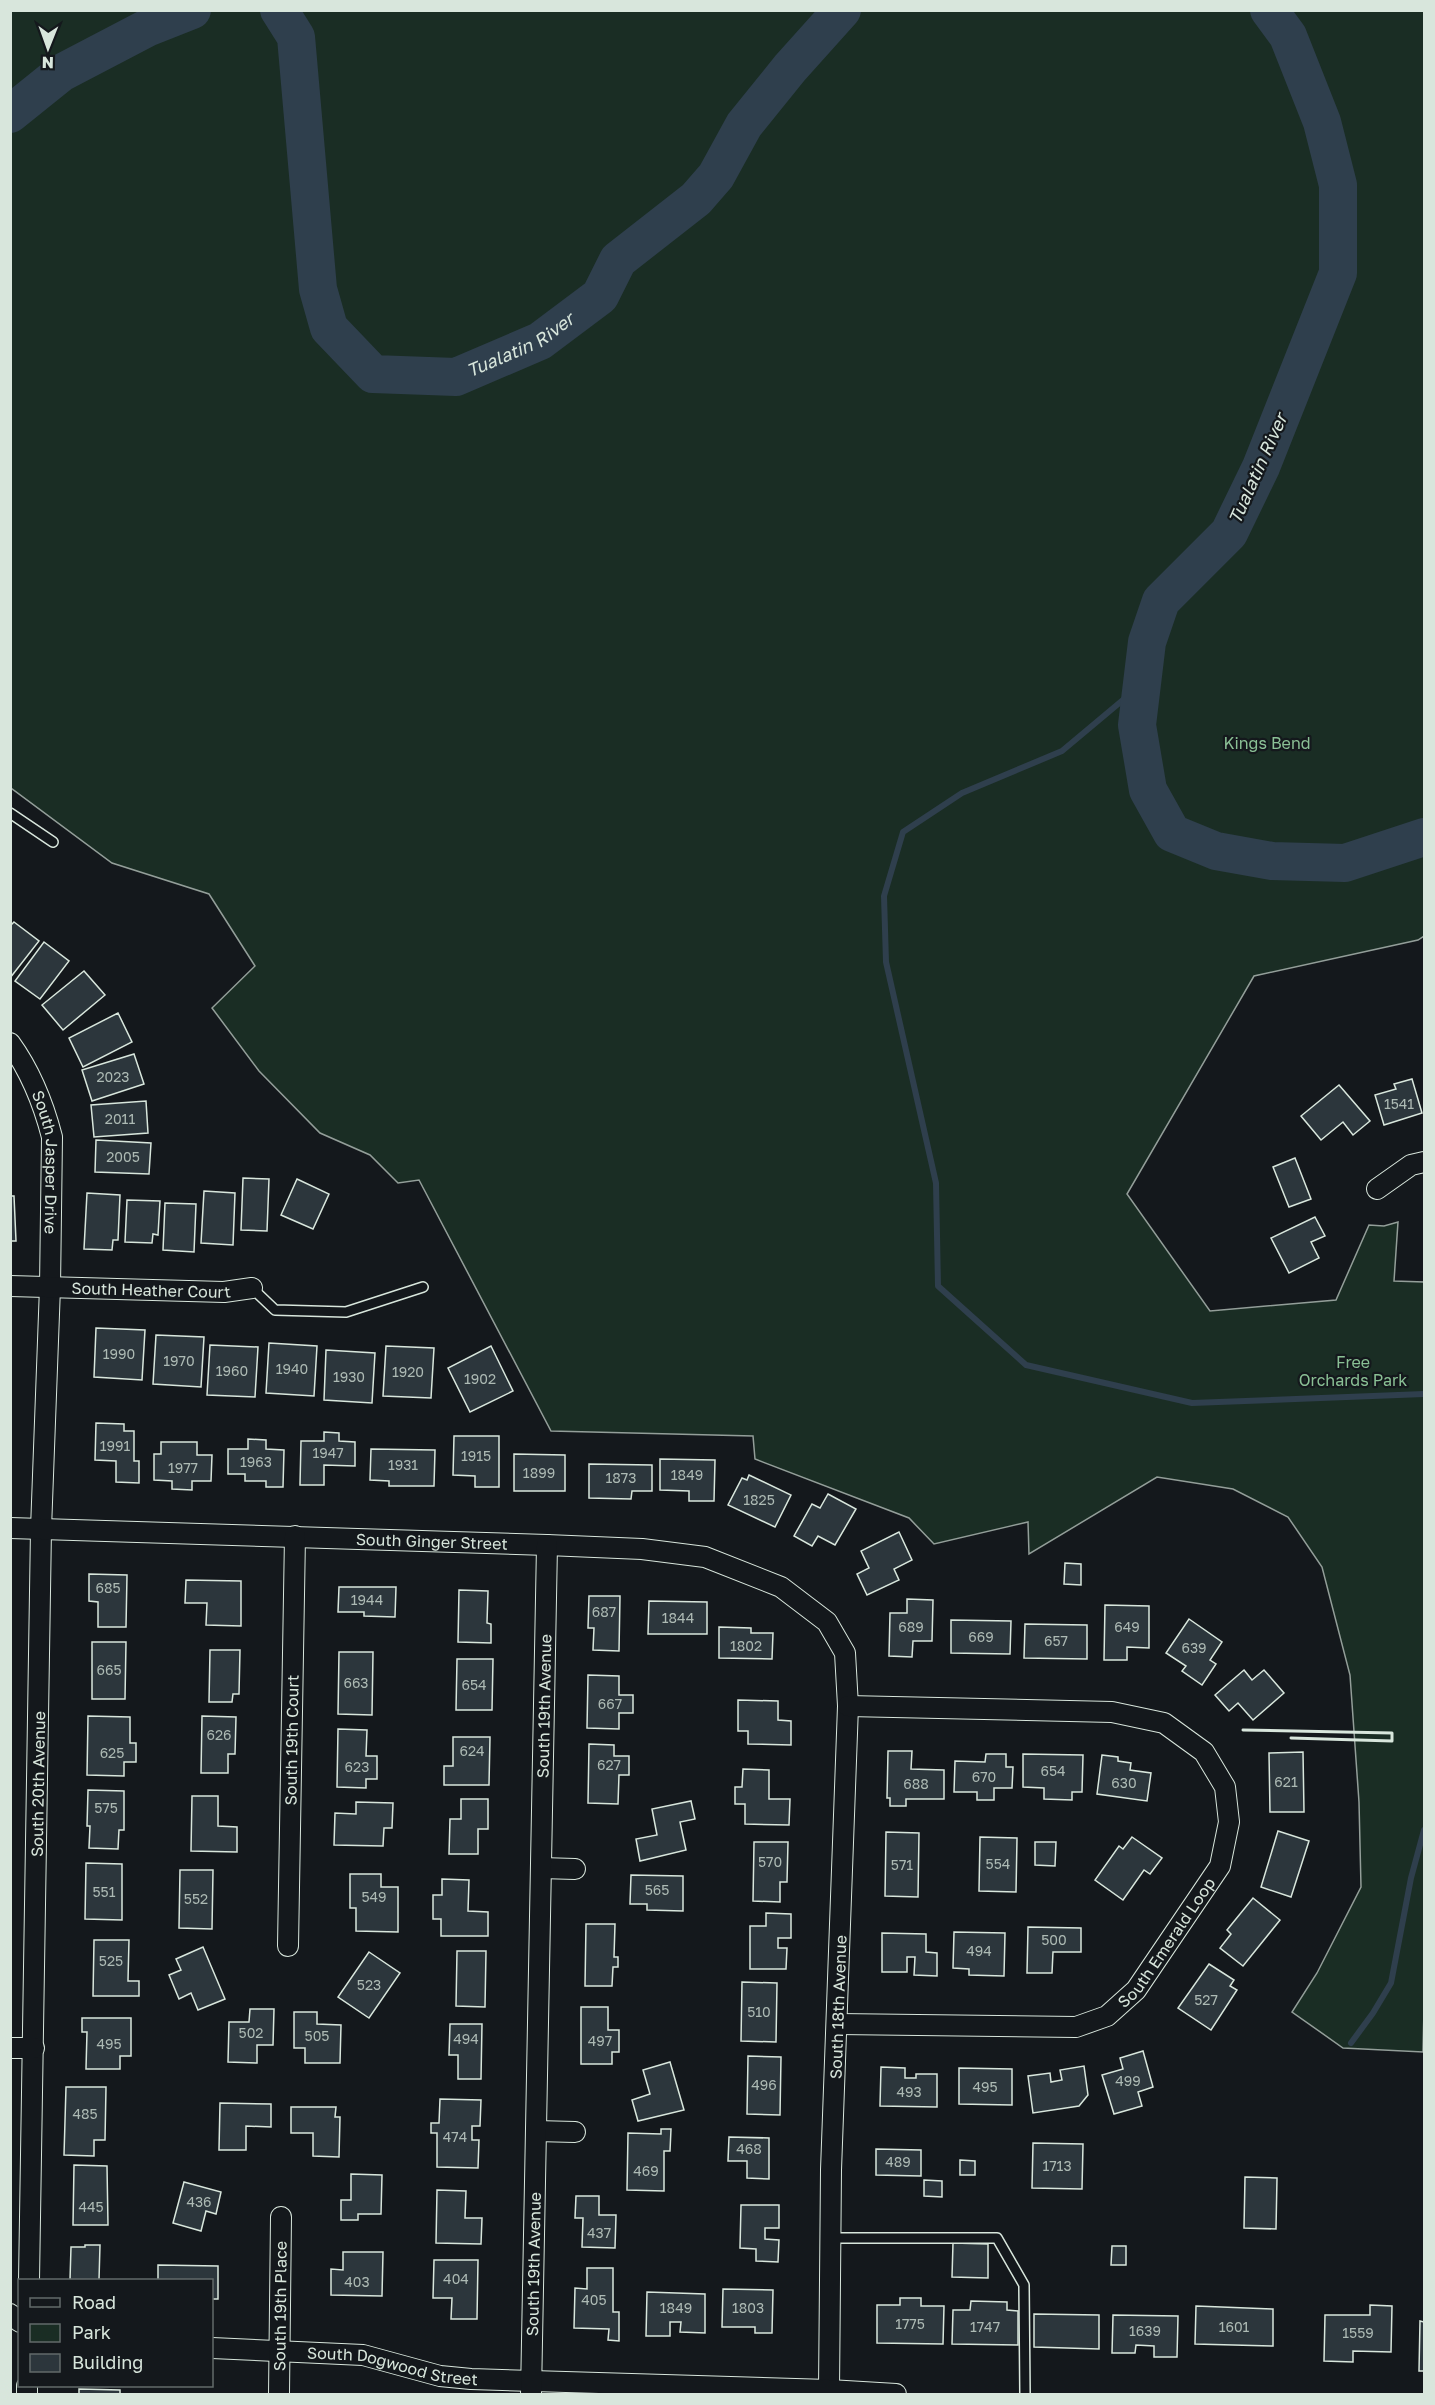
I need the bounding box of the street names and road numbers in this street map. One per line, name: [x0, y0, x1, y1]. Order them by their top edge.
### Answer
street label: South Jasper Drive: [28, 1087, 62, 1234]
street label: South Heather Court: [71, 1278, 232, 1302]
street label: South Ginger Street: [356, 1529, 508, 1554]
street label: South 19th Avenue: [533, 1634, 555, 1778]
street label: South 19th Court: [280, 1675, 303, 1806]
street label: South 20th Avenue: [27, 1711, 49, 1857]
street label: South Emerald Loop: [1113, 1874, 1219, 2012]
street label: South 18th Avenue: [825, 1935, 851, 2079]
street label: South 19th Avenue: [522, 2192, 545, 2336]
street label: South 19th Place: [269, 2241, 291, 2371]
street label: South Dogwood Street: [307, 2342, 478, 2389]

